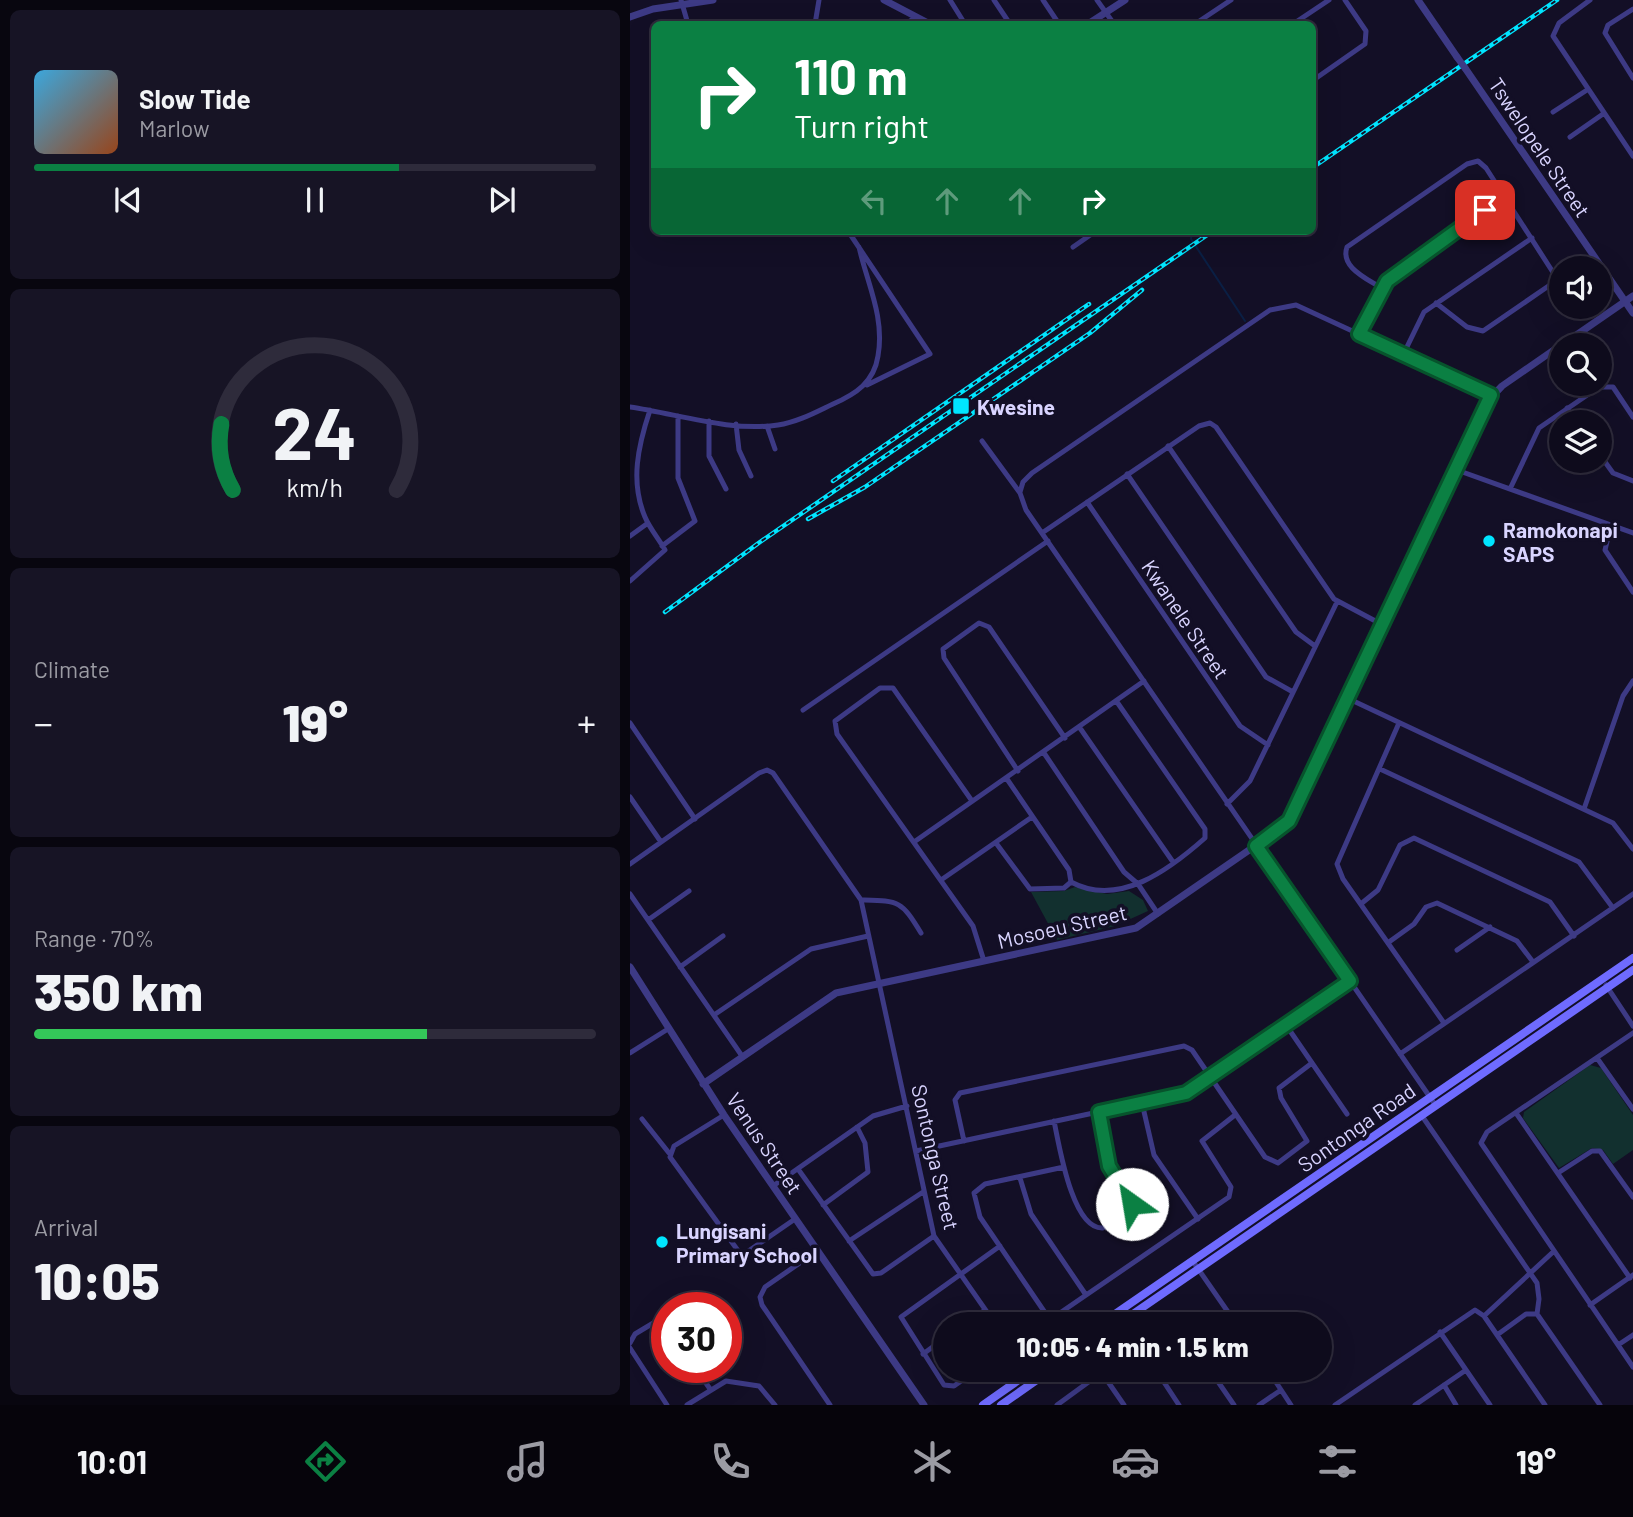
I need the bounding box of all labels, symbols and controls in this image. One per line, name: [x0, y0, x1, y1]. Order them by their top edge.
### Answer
text: 110 m: [794, 46, 908, 105]
icon: right: [679, 49, 770, 140]
street label: Tswelopele Street: [1484, 73, 1596, 221]
text: Slow Tide: [139, 83, 251, 114]
text: Turn right: [794, 106, 929, 144]
text: Marlow: [139, 114, 210, 142]
pin: [1455, 180, 1515, 240]
icon: previous: [109, 181, 147, 219]
icon: pause: [296, 181, 334, 219]
icon: next: [483, 181, 521, 219]
icon: left: [855, 182, 893, 220]
icon: ahead: [928, 182, 966, 220]
icon: ahead: [1001, 182, 1039, 220]
icon: right: [1074, 182, 1112, 220]
icon: arrive: [1466, 191, 1504, 229]
map controls: [1549, 256, 1612, 473]
button: sound: [1549, 256, 1612, 319]
button: search: [1549, 333, 1612, 396]
text: 24: [273, 387, 357, 475]
place label: Kwesine: [977, 394, 1055, 419]
marker: Kwesine: [951, 396, 971, 416]
button: layers: [1549, 410, 1612, 473]
text: km/h: [287, 471, 343, 501]
place label: Ramokonapi SAPS: [1503, 517, 1618, 566]
marker: Ramokonapi SAPS: [1481, 533, 1497, 549]
street label: Kwanele Street: [1137, 555, 1235, 683]
text: Climate: [34, 655, 110, 683]
text: 19°: [282, 690, 348, 752]
text: −: [34, 699, 53, 745]
text: +: [577, 699, 596, 745]
street label: Mosoeu Street: [995, 899, 1129, 953]
text: Range · 70%: [34, 924, 154, 952]
text: 350 km: [34, 959, 203, 1021]
street label: Sontonga Road: [1292, 1077, 1420, 1177]
street label: Sontonga Street: [907, 1082, 965, 1232]
street label: Venus Street: [722, 1088, 808, 1198]
position arrow: [1095, 1167, 1169, 1241]
text: Arrival: [34, 1213, 98, 1241]
place label: Lungisani Primary School: [676, 1218, 817, 1267]
marker: Lungisani Primary School: [654, 1234, 670, 1250]
text: 10:05: [34, 1248, 160, 1310]
speed limit sign: 30: [651, 1292, 742, 1383]
text: 10:05 · 4 min · 1.5 km: [1016, 1331, 1249, 1362]
icon: directions: [301, 1437, 350, 1486]
icon: music: [503, 1437, 552, 1486]
icon: phone: [706, 1437, 755, 1486]
icon: climate: [908, 1437, 957, 1486]
icon: car: [1111, 1437, 1160, 1486]
icon: filters: [1313, 1437, 1362, 1486]
text: 10:01: [77, 1442, 147, 1480]
text: 19°: [1516, 1442, 1556, 1480]

